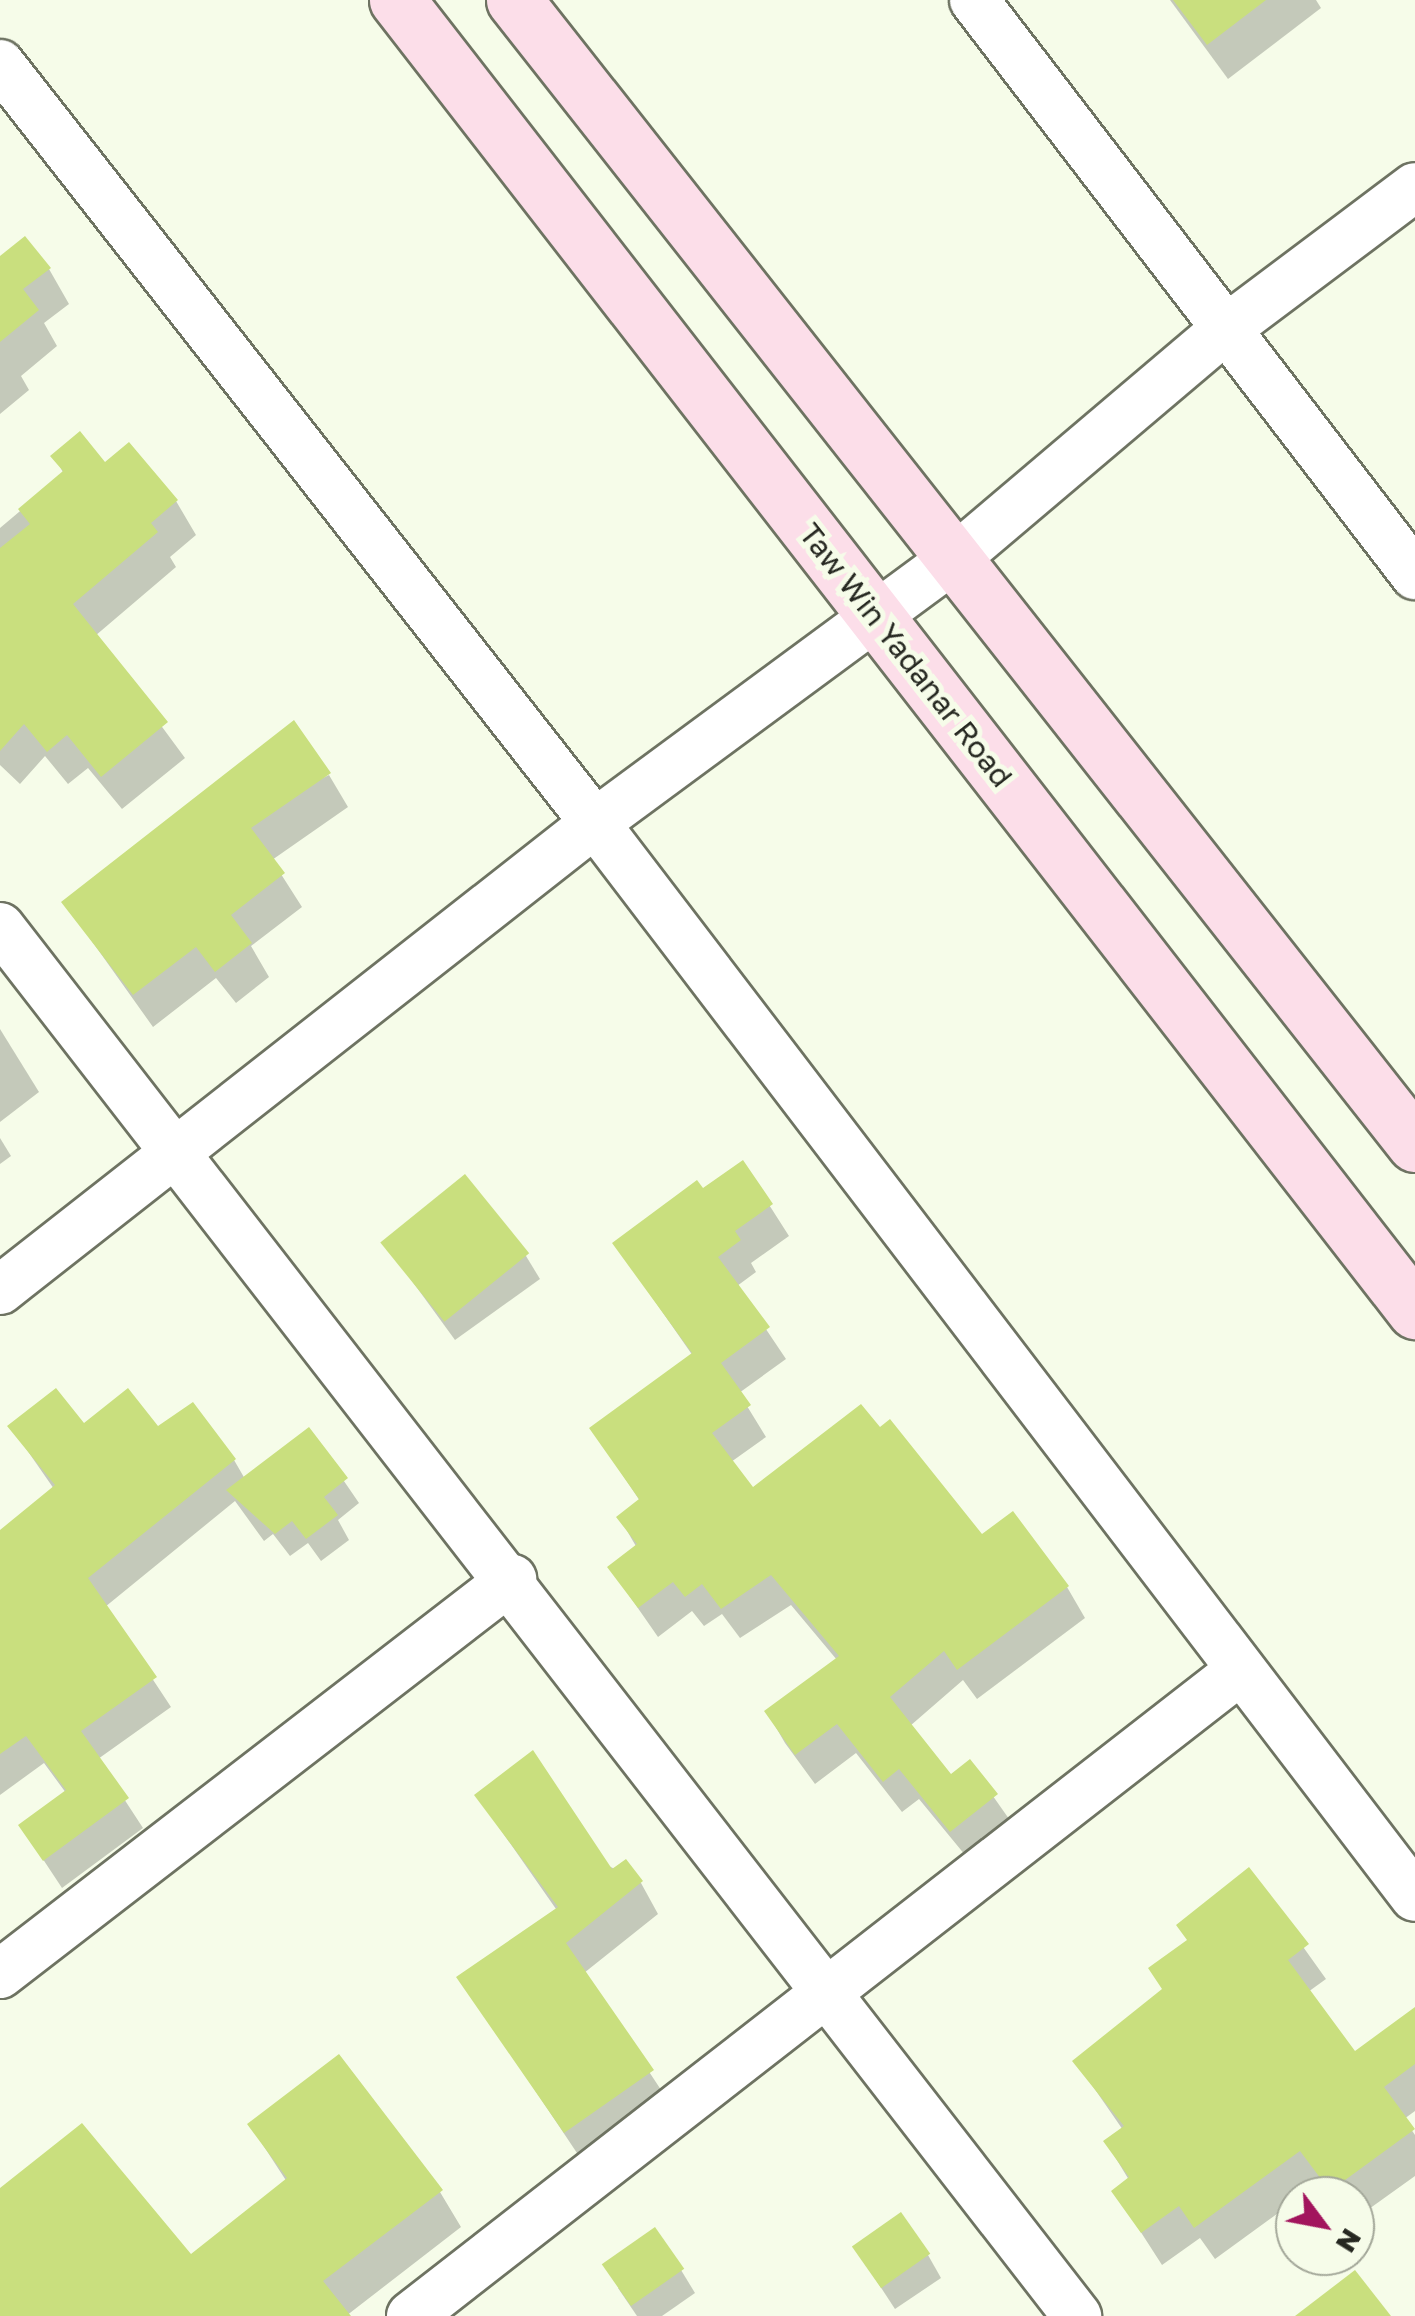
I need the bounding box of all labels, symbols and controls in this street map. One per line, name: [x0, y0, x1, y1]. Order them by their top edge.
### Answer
street label: Taw Win Yadanar Road: [792, 516, 1020, 794]
north arrow: [1275, 2176, 1375, 2276]
text: N: [1330, 2223, 1369, 2259]

